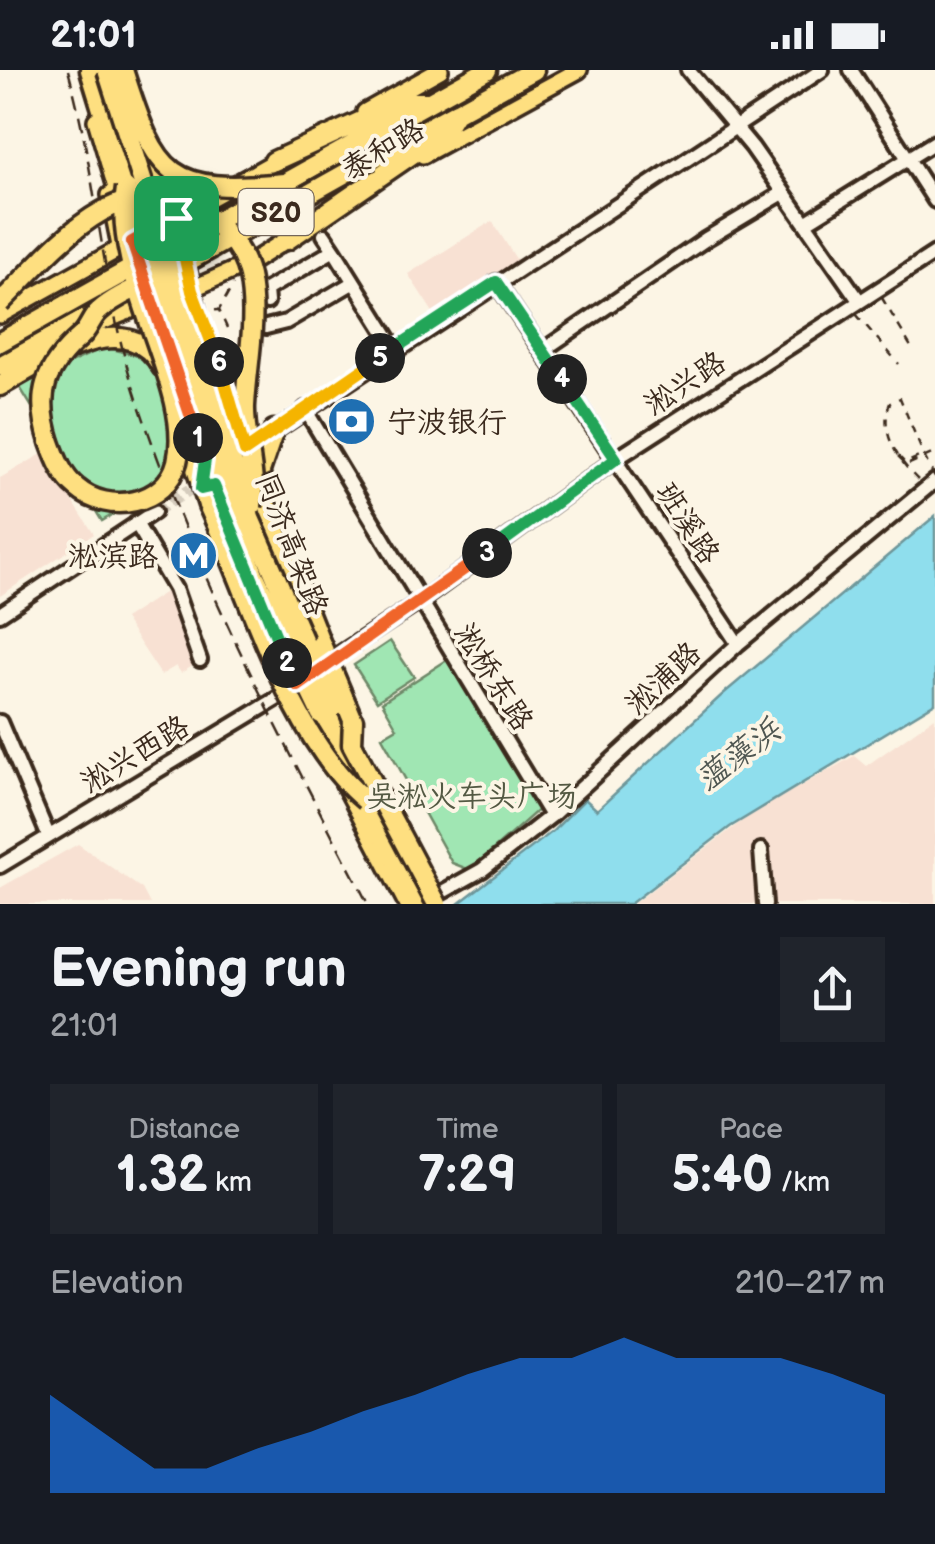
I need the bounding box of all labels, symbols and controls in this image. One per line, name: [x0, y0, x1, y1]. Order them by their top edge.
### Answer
text: 21:01: [50, 13, 137, 58]
street label: 泰和路: [336, 111, 431, 188]
pin: [134, 176, 219, 261]
road number: S20: [238, 189, 314, 235]
icon: arrive: [149, 191, 204, 246]
pin: 5: [355, 333, 405, 383]
pin: 6: [194, 337, 244, 387]
text: 5: [372, 341, 388, 374]
street label: 淞兴路: [638, 344, 733, 423]
text: 6: [211, 345, 227, 378]
pin: 4: [537, 354, 587, 404]
text: 4: [554, 362, 570, 395]
bank icon: 宁波银行: [326, 396, 378, 448]
place label: 宁波银行: [387, 405, 507, 441]
pin: 1: [173, 413, 223, 463]
text: 1: [192, 421, 204, 454]
street label: 同济高架路: [247, 468, 335, 621]
street label: 班溪路: [648, 476, 727, 571]
pin: 3: [462, 528, 512, 578]
metro station icon: 淞滨路: [167, 530, 219, 582]
text: 3: [479, 536, 495, 569]
place label: 淞滨路: [68, 539, 158, 575]
street label: 淞桥东路: [446, 617, 540, 738]
street label: 淞浦路: [618, 635, 709, 723]
pin: 2: [262, 638, 312, 688]
text: 2: [279, 646, 295, 679]
street label: 淞兴西路: [75, 709, 196, 801]
water label: 蕰藻浜: [689, 710, 790, 800]
park label: 吴淞火车头广场: [367, 779, 577, 815]
text: Evening run: [50, 936, 347, 1003]
button: share: [780, 937, 885, 1042]
text: 21:01: [50, 1007, 118, 1046]
text: Distance: [128, 1113, 240, 1146]
text: Time: [436, 1113, 499, 1146]
text: Pace: [719, 1113, 783, 1146]
text: 1.32: [116, 1146, 208, 1206]
text: 7:29: [418, 1146, 517, 1206]
text: 5:40: [672, 1146, 773, 1206]
text: km: [208, 1166, 252, 1199]
text: /km: [773, 1166, 830, 1199]
text: Elevation: [50, 1264, 183, 1303]
text: 210–217 m: [735, 1264, 885, 1303]

